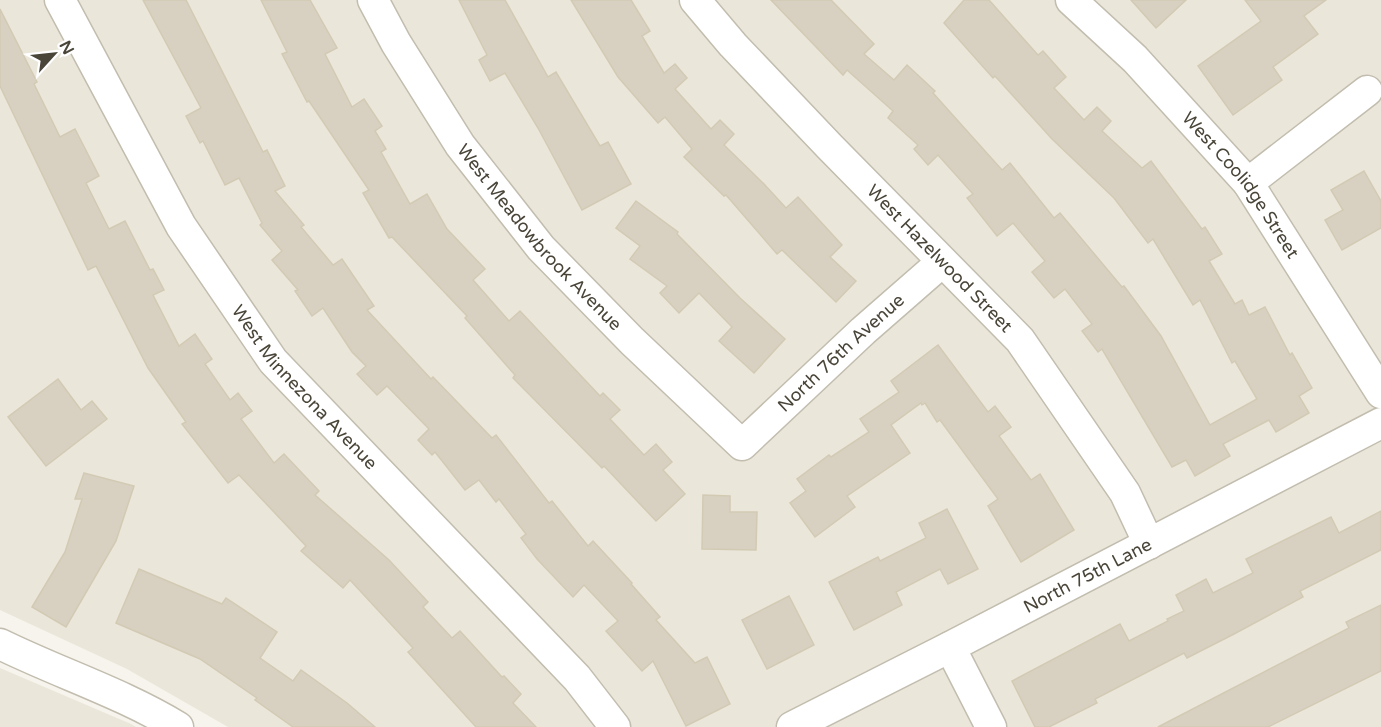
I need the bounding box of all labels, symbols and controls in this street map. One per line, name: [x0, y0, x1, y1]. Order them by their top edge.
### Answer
north arrow: [24, 24, 84, 84]
text: N: [55, 37, 78, 58]
street label: West Coolidge Street: [1177, 107, 1304, 263]
street label: West Meadowbrook Avenue: [452, 139, 627, 335]
street label: West Hazelwood Street: [862, 180, 1017, 337]
street label: North 76th Avenue: [773, 289, 909, 417]
street label: West Minnezona Avenue: [227, 301, 382, 474]
street label: North 75th Lane: [1020, 533, 1155, 618]

